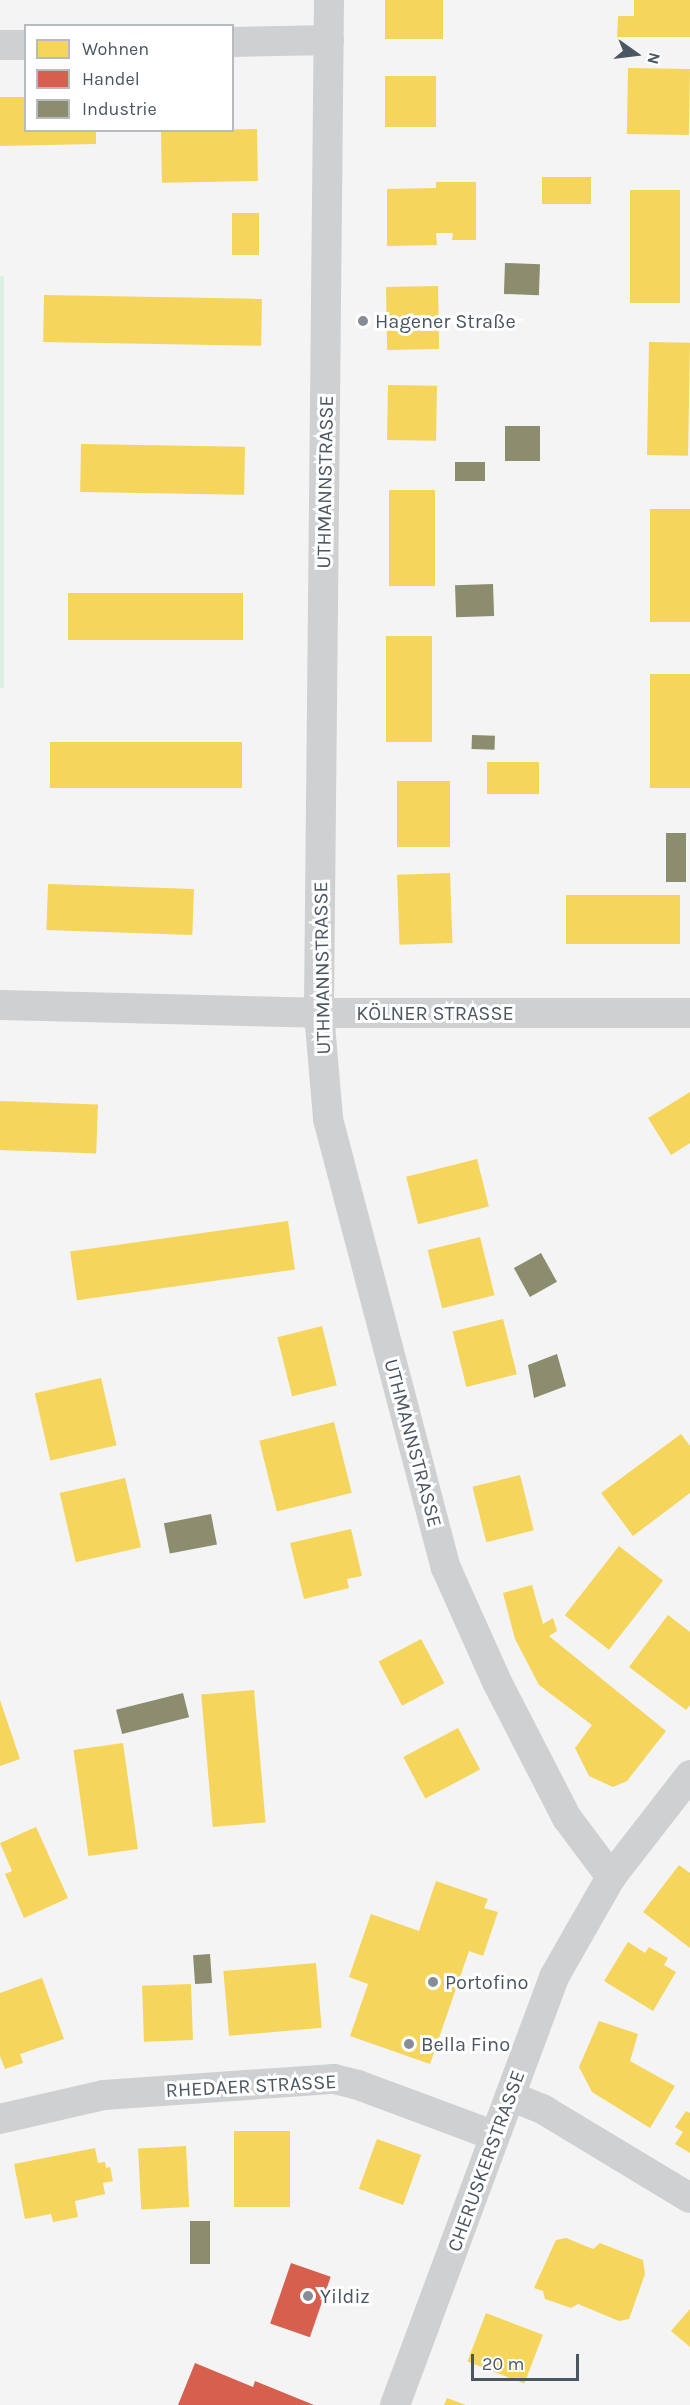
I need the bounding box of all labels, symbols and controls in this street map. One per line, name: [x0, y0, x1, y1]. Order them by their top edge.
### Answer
legend: [24, 24, 234, 132]
north arrow: [606, 24, 666, 84]
text: Wohnen: [82, 38, 149, 60]
text: N: [643, 51, 665, 66]
text: Handel: [82, 68, 140, 90]
text: Industrie: [82, 98, 157, 120]
place label: Hagener Straße: [375, 309, 516, 333]
marker: Hagener Straße: [356, 314, 370, 328]
street label: UTHMANNSTRASSE: [311, 395, 339, 569]
street label: UTHMANNSTRASSE: [308, 881, 336, 1055]
street label: KÖLNER STRASSE: [356, 1001, 514, 1025]
street label: UTHMANNSTRASSE: [379, 1356, 447, 1530]
place label: Portofino: [445, 1970, 528, 1994]
marker: Portofino: [426, 1975, 440, 1989]
place label: Bella Fino: [421, 2032, 510, 2056]
marker: Bella Fino: [402, 2037, 416, 2051]
street label: CHERUSKERSTRASSE: [442, 2067, 530, 2255]
street label: RHEDAER STRASSE: [165, 2070, 337, 2102]
place label: Yildiz: [320, 2284, 370, 2308]
marker: Yildiz: [301, 2289, 315, 2303]
scale bar: [474, 2342, 582, 2380]
text: 20 m: [482, 2353, 524, 2375]

